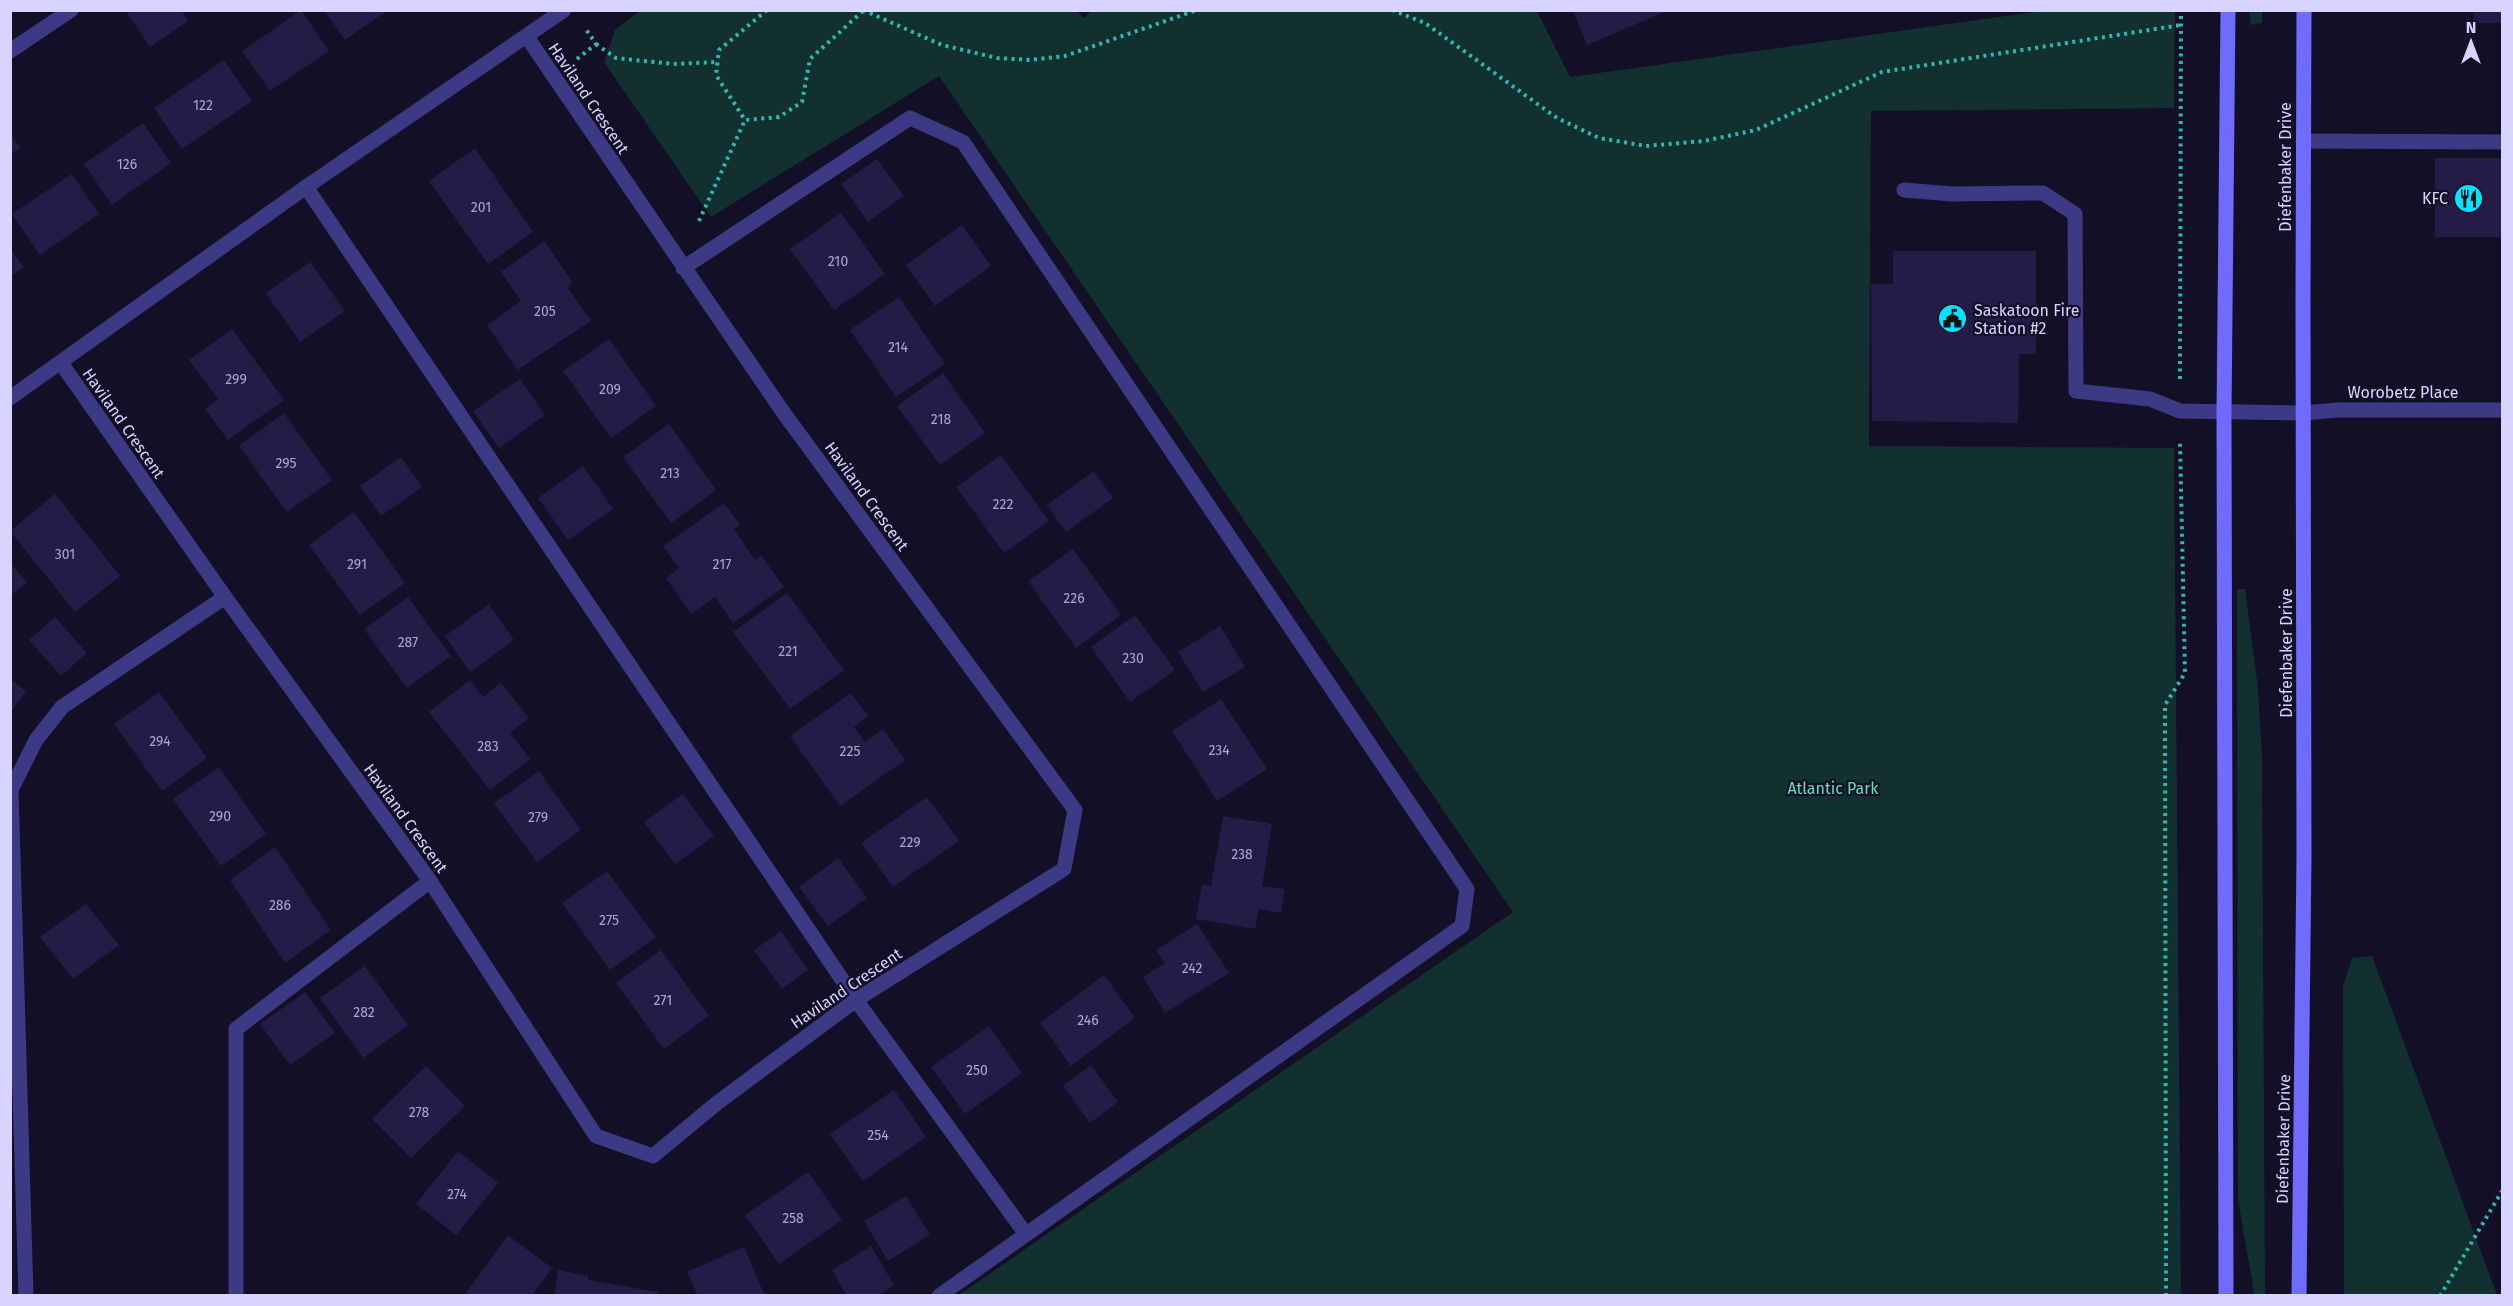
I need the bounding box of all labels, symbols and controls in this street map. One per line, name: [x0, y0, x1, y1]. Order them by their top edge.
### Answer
north arrow: [2441, 12, 2501, 72]
text: N: [2466, 18, 2476, 37]
street label: Haviland Crescent: [544, 39, 633, 158]
house number: 122: [193, 97, 213, 114]
street label: Diefenbaker Drive: [2276, 102, 2295, 232]
house number: 126: [117, 156, 137, 173]
restaurant icon: KFC: [2453, 182, 2485, 214]
place label: KFC: [2422, 189, 2448, 208]
house number: 201: [471, 199, 491, 216]
house number: 210: [828, 253, 848, 270]
place label: Saskatoon Fire Station #2: [1974, 301, 2079, 338]
house number: 205: [534, 303, 556, 320]
public building icon: Saskatoon Fire Station #2: [1937, 303, 1969, 335]
house number: 214: [888, 339, 909, 356]
street label: Haviland Crescent: [79, 365, 169, 482]
house number: 299: [225, 371, 247, 388]
house number: 209: [599, 381, 621, 398]
street label: Worobetz Place: [2347, 383, 2459, 402]
house number: 218: [931, 411, 951, 428]
street label: Haviland Crescent: [821, 438, 913, 555]
house number: 295: [275, 455, 297, 472]
house number: 213: [660, 465, 680, 482]
house number: 222: [993, 496, 1013, 513]
house number: 301: [55, 546, 75, 563]
house number: 291: [347, 556, 367, 573]
house number: 217: [713, 556, 731, 573]
street label: Diefenbaker Drive: [2277, 588, 2296, 718]
house number: 226: [1063, 590, 1085, 607]
house number: 287: [398, 634, 418, 651]
house number: 221: [778, 643, 798, 660]
house number: 230: [1122, 650, 1144, 667]
house number: 294: [149, 733, 171, 750]
house number: 283: [477, 738, 499, 755]
house number: 234: [1208, 742, 1230, 759]
house number: 225: [840, 743, 860, 760]
street label: Haviland Crescent: [360, 760, 452, 877]
park label: Atlantic Park: [1787, 779, 1879, 798]
house number: 290: [209, 808, 231, 825]
house number: 279: [528, 809, 548, 826]
house number: 229: [899, 834, 921, 851]
house number: 238: [1231, 846, 1253, 863]
house number: 286: [269, 897, 291, 914]
house number: 275: [599, 912, 619, 929]
street label: Haviland Crescent: [787, 944, 906, 1033]
house number: 242: [1182, 960, 1202, 977]
house number: 271: [654, 992, 672, 1009]
house number: 282: [353, 1004, 375, 1021]
house number: 246: [1077, 1012, 1099, 1029]
house number: 250: [966, 1062, 988, 1079]
street label: Diefenbaker Drive: [2273, 1074, 2294, 1204]
house number: 278: [409, 1104, 429, 1121]
house number: 254: [867, 1127, 889, 1144]
house number: 274: [447, 1186, 467, 1203]
house number: 258: [782, 1210, 804, 1227]

